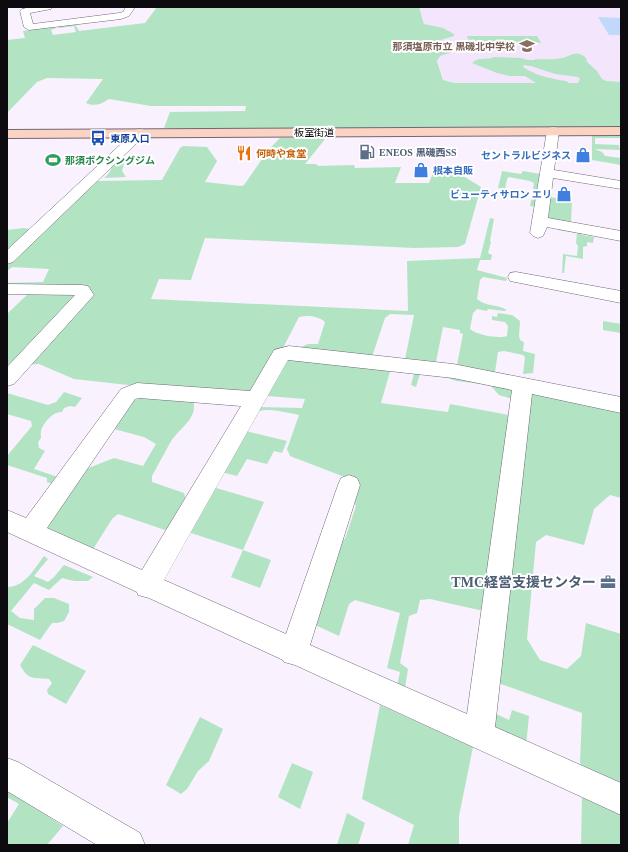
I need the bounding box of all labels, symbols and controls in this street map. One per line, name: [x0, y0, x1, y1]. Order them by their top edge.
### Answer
school or university icon: 那須塩原市立 黒磯北中学校: [518, 37, 536, 55]
place label: 那須塩原市立 黒磯北中学校: [393, 41, 515, 52]
street label: 板室街道: [294, 127, 334, 138]
bus stop icon: 東原入口: [89, 129, 107, 147]
place label: 東原入口: [110, 133, 150, 144]
fuel station icon: ENEOS 黒磯西SS: [358, 143, 376, 161]
restaurant icon: 何時や食堂: [235, 144, 253, 162]
shop icon: セントラルビジネス: [574, 146, 592, 164]
place label: ENEOS 黒磯西SS: [379, 147, 457, 158]
place label: 何時や食堂: [256, 148, 306, 159]
place label: セントラルビジネス: [481, 150, 571, 161]
sports icon: 那須ボクシングジム: [44, 151, 62, 169]
place label: 那須ボクシングジム: [65, 155, 155, 166]
shop icon: 根本自販: [412, 161, 430, 179]
place label: 根本自販: [433, 165, 473, 176]
shop icon: ビューティサロン エリ: [555, 185, 573, 203]
place label: ビューティサロン エリ: [450, 189, 552, 200]
office icon: TMC経営支援センター: [599, 573, 617, 591]
place label: TMC経営支援センター: [451, 575, 596, 590]

